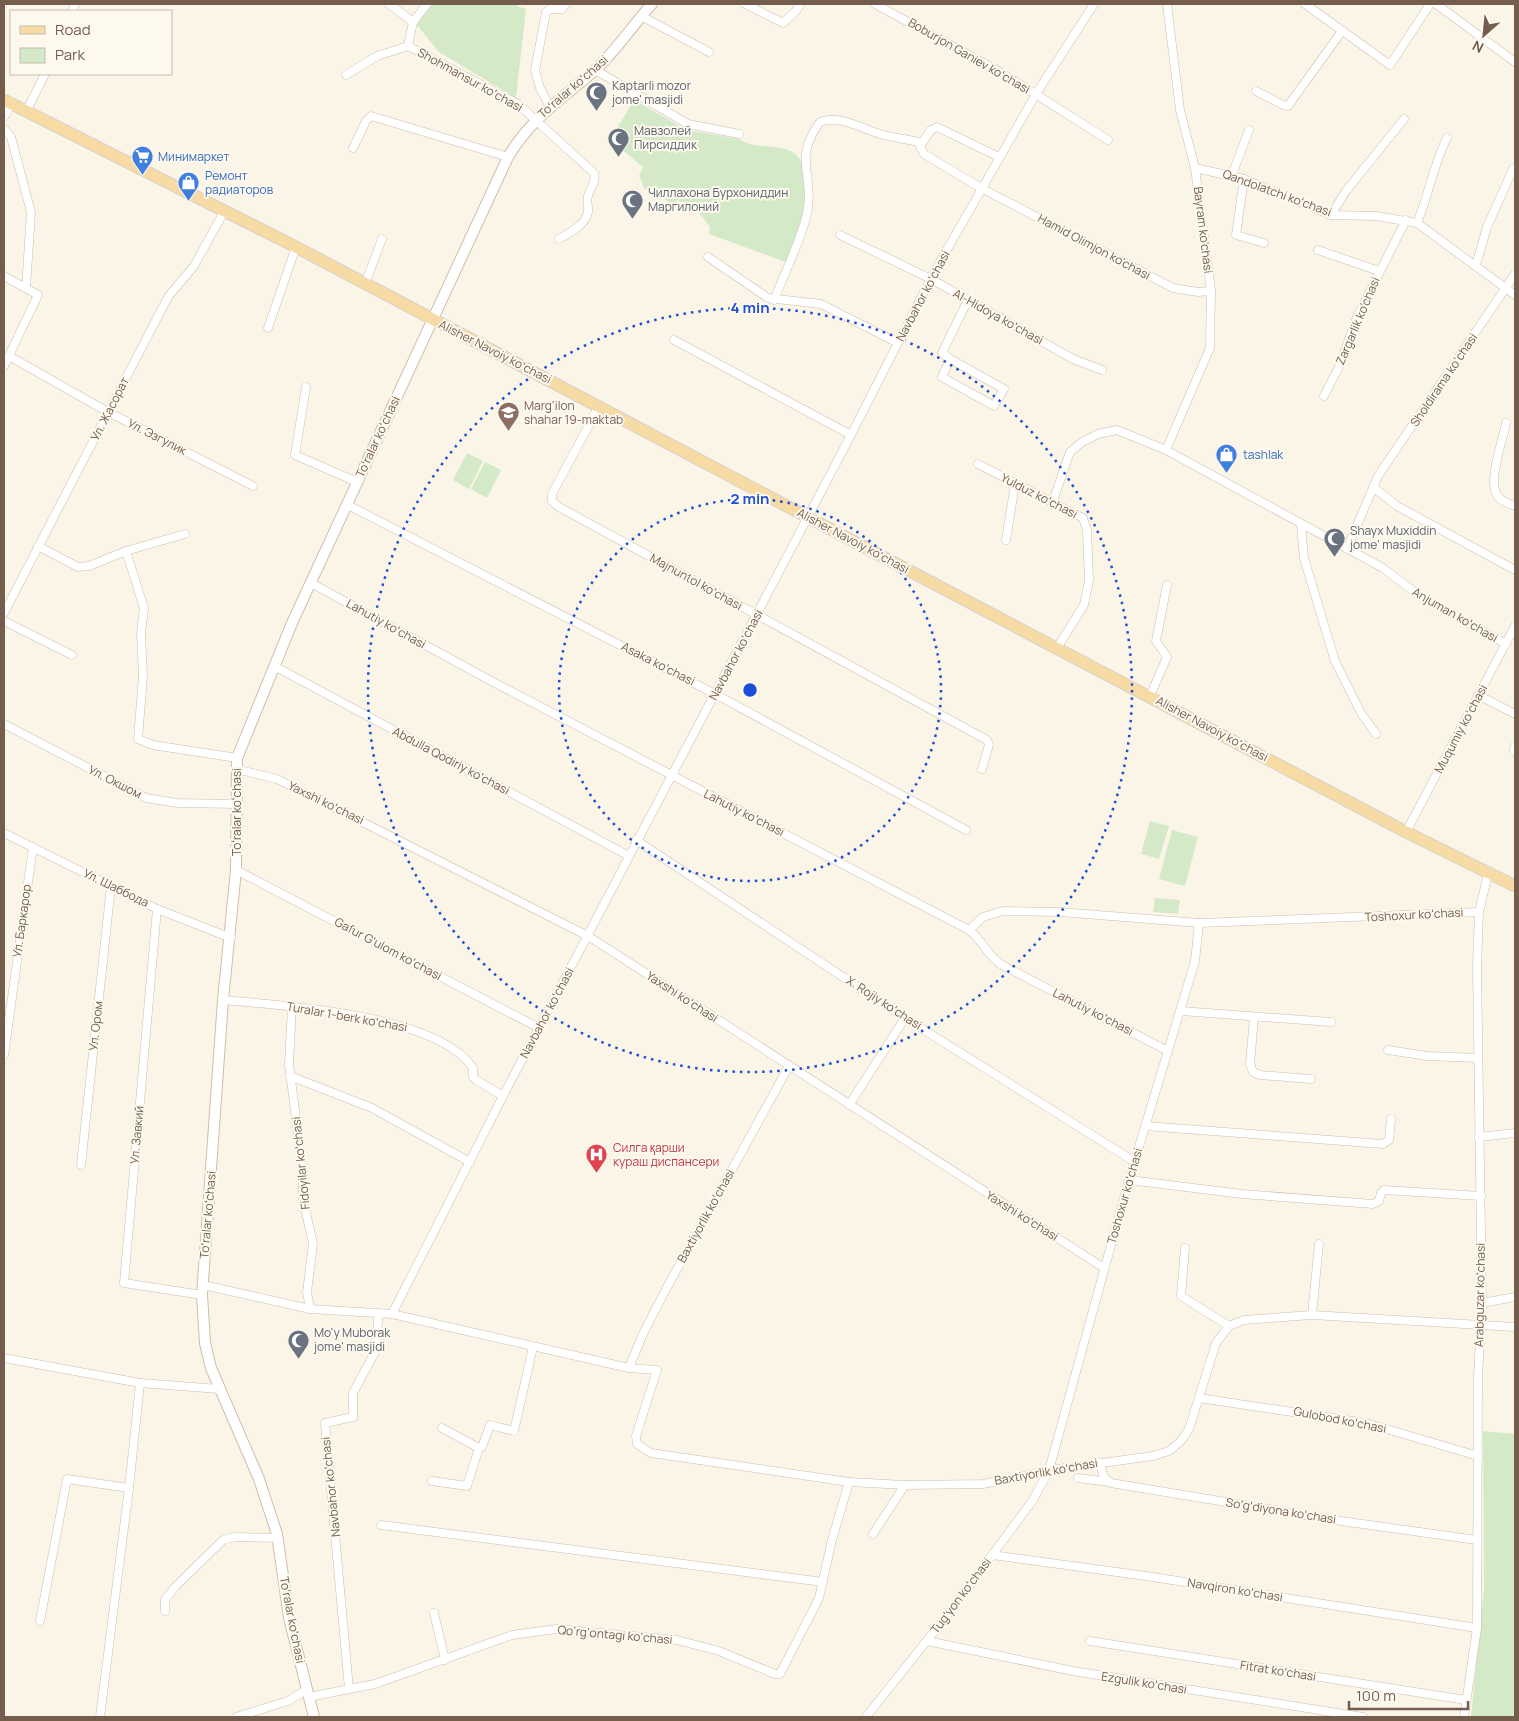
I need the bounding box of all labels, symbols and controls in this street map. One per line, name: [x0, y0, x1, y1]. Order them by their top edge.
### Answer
legend: [10, 10, 172, 75]
north arrow: [1459, 10, 1509, 60]
street label: Boburjon Ganiev koʻchasi: [905, 14, 1033, 97]
text: Road: [55, 19, 91, 40]
text: N: [1469, 36, 1487, 58]
text: Park: [55, 44, 85, 65]
street label: Shohmansur koʻchasi: [415, 44, 526, 116]
street label: Toʻralar koʻchasi: [534, 51, 611, 122]
place label: Kaptarli mozor jome' masjidi: [611, 77, 692, 108]
mosque icon: Kaptarli mozor jome' masjidi: [584, 81, 608, 112]
place label: Мавзолей Пирсиддик: [634, 122, 698, 153]
mosque icon: Мавзолей Пирсиддик: [606, 126, 630, 157]
supermarket icon: Минимаркет: [130, 145, 154, 176]
place label: Минимаркет: [158, 148, 230, 165]
street label: Qandolatchi koʻchasi: [1220, 165, 1334, 220]
place label: Ремонт радиаторов: [205, 167, 274, 198]
shop icon: Ремонт радиаторов: [177, 171, 201, 202]
place label: Чиллахона Бурхониддин Маргилоний: [648, 184, 788, 215]
street label: Bayram ko'chasi: [1190, 186, 1217, 274]
mosque icon: Чиллахона Бурхониддин Маргилоний: [620, 188, 644, 219]
street label: Hamid Olimjon ko'chasi: [1035, 210, 1154, 283]
street label: Navbahor koʻchasi: [891, 247, 954, 344]
street label: Zargarlik ko'chasi: [1331, 274, 1384, 367]
street label: Al-Hidoya koʻchasi: [950, 285, 1046, 348]
text: 4 min: [730, 297, 770, 318]
street label: Alisher Navoiy koʻchasi: [436, 316, 555, 387]
street label: Sholdirama ko‘chasi: [1406, 330, 1481, 430]
street label: Ул. Жасорат: [86, 374, 133, 444]
street label: Toʻralar koʻchasi: [351, 393, 404, 480]
place label: Marg'ilon shahar 19-maktab: [524, 397, 623, 428]
school or university icon: Marg'ilon shahar 19-maktab: [496, 401, 520, 432]
street label: Ул. Эзгулик: [125, 414, 191, 459]
shop icon: tashlak: [1215, 443, 1239, 474]
place label: tashlak: [1243, 446, 1284, 463]
street label: Yulduz koʻchasi: [998, 469, 1081, 522]
text: 2 min: [730, 488, 770, 509]
street label: Alisher Navoiy koʻchasi: [794, 504, 912, 577]
place label: Shayx Muxiddin jome' masjidi: [1349, 522, 1436, 553]
mosque icon: Shayx Muxiddin jome' masjidi: [1322, 526, 1346, 557]
street label: Majnuntol koʻchasi: [647, 549, 745, 614]
street label: Anjuman koʻchasi: [1409, 583, 1501, 646]
street label: Lahutiy koʻchasi: [343, 595, 429, 652]
street label: Navbahor koʻchasi: [704, 606, 767, 703]
street label: Asaka koʻchasi: [618, 638, 698, 689]
centre of rings: [741, 681, 759, 699]
street label: Muqumiy koʻchasi: [1430, 681, 1491, 776]
street label: Alisher Navoiy koʻchasi: [1153, 692, 1271, 765]
street label: Abdulla Qodiriy koʻchasi: [390, 722, 513, 799]
street label: Ул. Окшом: [86, 761, 145, 802]
street label: Toʻralar koʻchasi: [228, 768, 245, 856]
street label: Yaxshi koʻchasi: [285, 777, 367, 828]
street label: Lahutiy koʻchasi: [701, 785, 788, 840]
street label: Ул. Шаббода: [80, 864, 152, 911]
street label: Ул. Баркарор: [8, 883, 35, 959]
street label: Toshoxur koʻchasi: [1364, 903, 1464, 926]
street label: Gafur Gʻulom koʻchasi: [332, 913, 445, 984]
street label: Navbahor koʻchasi: [515, 964, 578, 1061]
street label: Yaxshi koʻchasi: [643, 967, 721, 1026]
street label: X. Rojiy koʻchasi: [843, 972, 925, 1033]
street label: Lahutiy koʻchasi: [1050, 984, 1137, 1039]
street label: Turalar 1-berk koʻchasi: [285, 998, 409, 1035]
street label: Ул. Ором: [84, 1000, 107, 1052]
street label: Ул. Завкий: [125, 1105, 148, 1165]
street label: Fidoyilar koʻchasi: [287, 1116, 314, 1210]
place label: Силга қарши кураш диспансери: [613, 1139, 719, 1170]
hospital icon: Силга қарши кураш диспансери: [585, 1143, 609, 1174]
street label: Toshoxur koʻchasi: [1103, 1146, 1146, 1246]
street label: Baxtiyorlik koʻchasi: [673, 1166, 738, 1266]
street label: Toʻralar koʻchasi: [195, 1170, 220, 1260]
street label: Yaxshi koʻchasi: [983, 1187, 1062, 1245]
street label: Arabguzar koʻchasi: [1470, 1243, 1489, 1347]
place label: Mo'y Muborak jome' masjidi: [313, 1324, 391, 1355]
mosque icon: Mo'y Muborak jome' masjidi: [286, 1328, 310, 1359]
street label: Gulobod koʻchasi: [1292, 1402, 1388, 1437]
street label: Navbahor koʻchasi: [317, 1436, 344, 1538]
street label: Baxtiyorlik koʻchasi: [993, 1454, 1099, 1489]
street label: Soʻgʻdiyona koʻchasi: [1225, 1493, 1337, 1528]
street label: Tugʻyon koʻchasi: [926, 1554, 995, 1637]
street label: Navqiron koʻchasi: [1186, 1574, 1284, 1605]
street label: Toʻralar koʻchasi: [276, 1575, 309, 1665]
street label: Qo‘rg‘ontagi ko‘chasi: [557, 1621, 673, 1648]
street label: Fitrat koʻchasi: [1239, 1656, 1317, 1685]
street label: Ezgulik koʻchasi: [1100, 1667, 1188, 1698]
scale bar: [1349, 1678, 1468, 1710]
text: 100 m: [1356, 1685, 1396, 1706]

